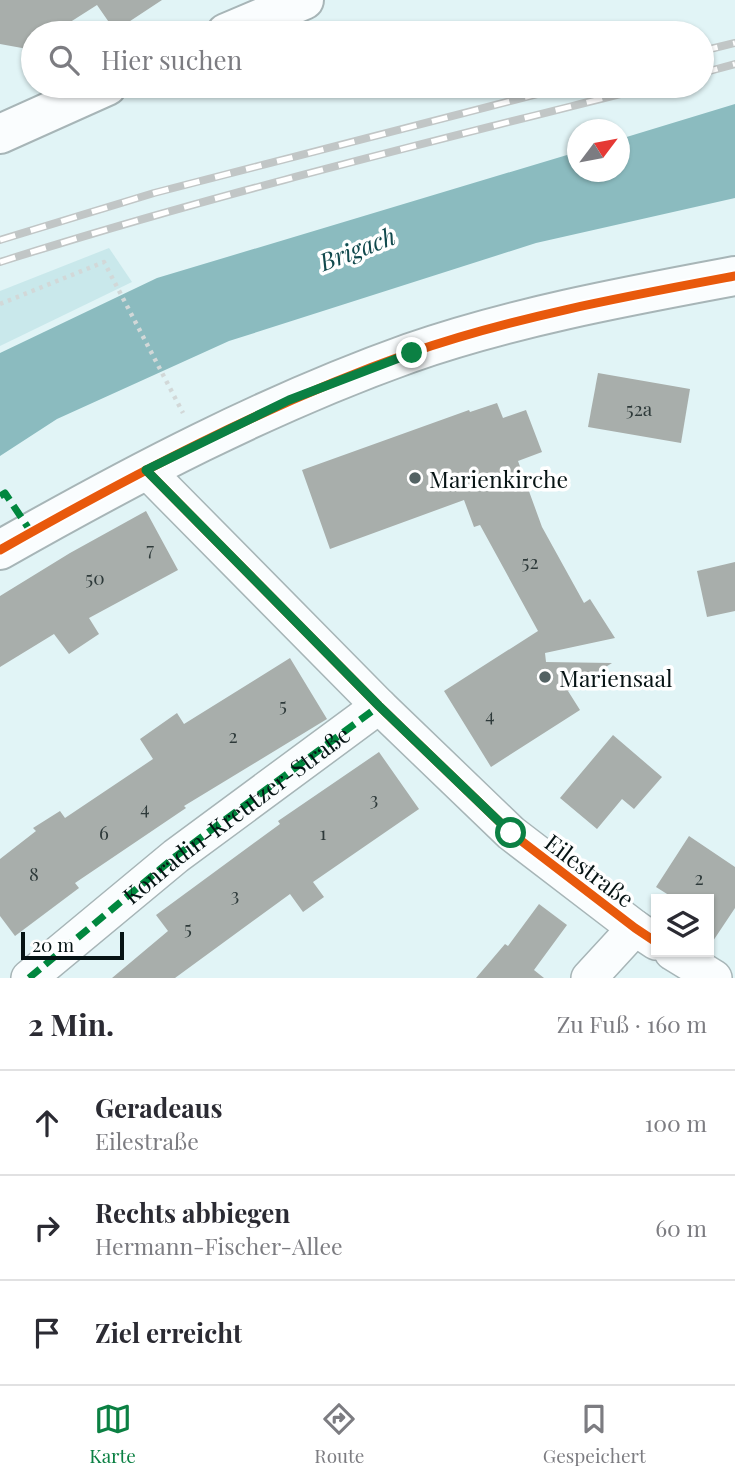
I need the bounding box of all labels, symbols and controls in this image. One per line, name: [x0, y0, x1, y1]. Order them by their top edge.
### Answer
search box: [21, 21, 714, 98]
icon: search: [45, 41, 83, 79]
text: Hier suchen: [101, 42, 242, 77]
north arrow: [567, 119, 630, 182]
water label: Brigach: [313, 219, 400, 277]
route end: [396, 337, 427, 368]
house number: 52a: [626, 395, 653, 421]
place label: Marienkirche: [429, 463, 568, 494]
marker: Marienkirche: [407, 470, 423, 486]
house number: 7: [146, 535, 154, 561]
house number: 52: [522, 548, 539, 574]
house number: 50: [85, 564, 105, 590]
place label: Mariensaal: [559, 662, 673, 693]
marker: Mariensaal: [537, 669, 553, 685]
house number: 5: [279, 691, 287, 717]
house number: 4: [485, 701, 495, 727]
street label: Konradin-Kreutzer-Straße: [116, 718, 355, 910]
house number: 2: [228, 722, 238, 748]
house number: 3: [370, 785, 378, 811]
house number: 4: [140, 794, 150, 820]
route start: [495, 817, 526, 848]
house number: 6: [99, 819, 109, 845]
house number: 1: [319, 819, 327, 845]
street label: Eilestraße: [539, 826, 641, 914]
house number: 8: [29, 860, 39, 886]
house number: 2: [694, 864, 704, 890]
house number: 3: [231, 881, 239, 907]
map controls: [651, 894, 714, 957]
button: layers: [651, 894, 714, 957]
house number: 5: [184, 914, 192, 940]
scale bar: [21, 929, 124, 961]
text: 20 m: [32, 931, 74, 957]
text: 2 Min.: [28, 1004, 114, 1044]
text: Zu Fuß · 160 m: [557, 1008, 707, 1039]
text: Geradeaus: [95, 1090, 223, 1125]
icon: ahead: [28, 1104, 66, 1142]
text: 100 m: [645, 1107, 707, 1138]
text: Eilestraße: [95, 1125, 199, 1156]
text: Rechts abbiegen: [95, 1195, 290, 1230]
icon: right: [28, 1209, 66, 1247]
text: 60 m: [655, 1212, 707, 1243]
text: Hermann-Fischer-Allee: [95, 1230, 343, 1261]
icon: arrive: [28, 1314, 66, 1352]
text: Ziel erreicht: [95, 1315, 242, 1350]
tab: Karte: [89, 1400, 136, 1468]
tab: Route: [314, 1400, 364, 1468]
tab: Gespeichert: [543, 1400, 646, 1468]

